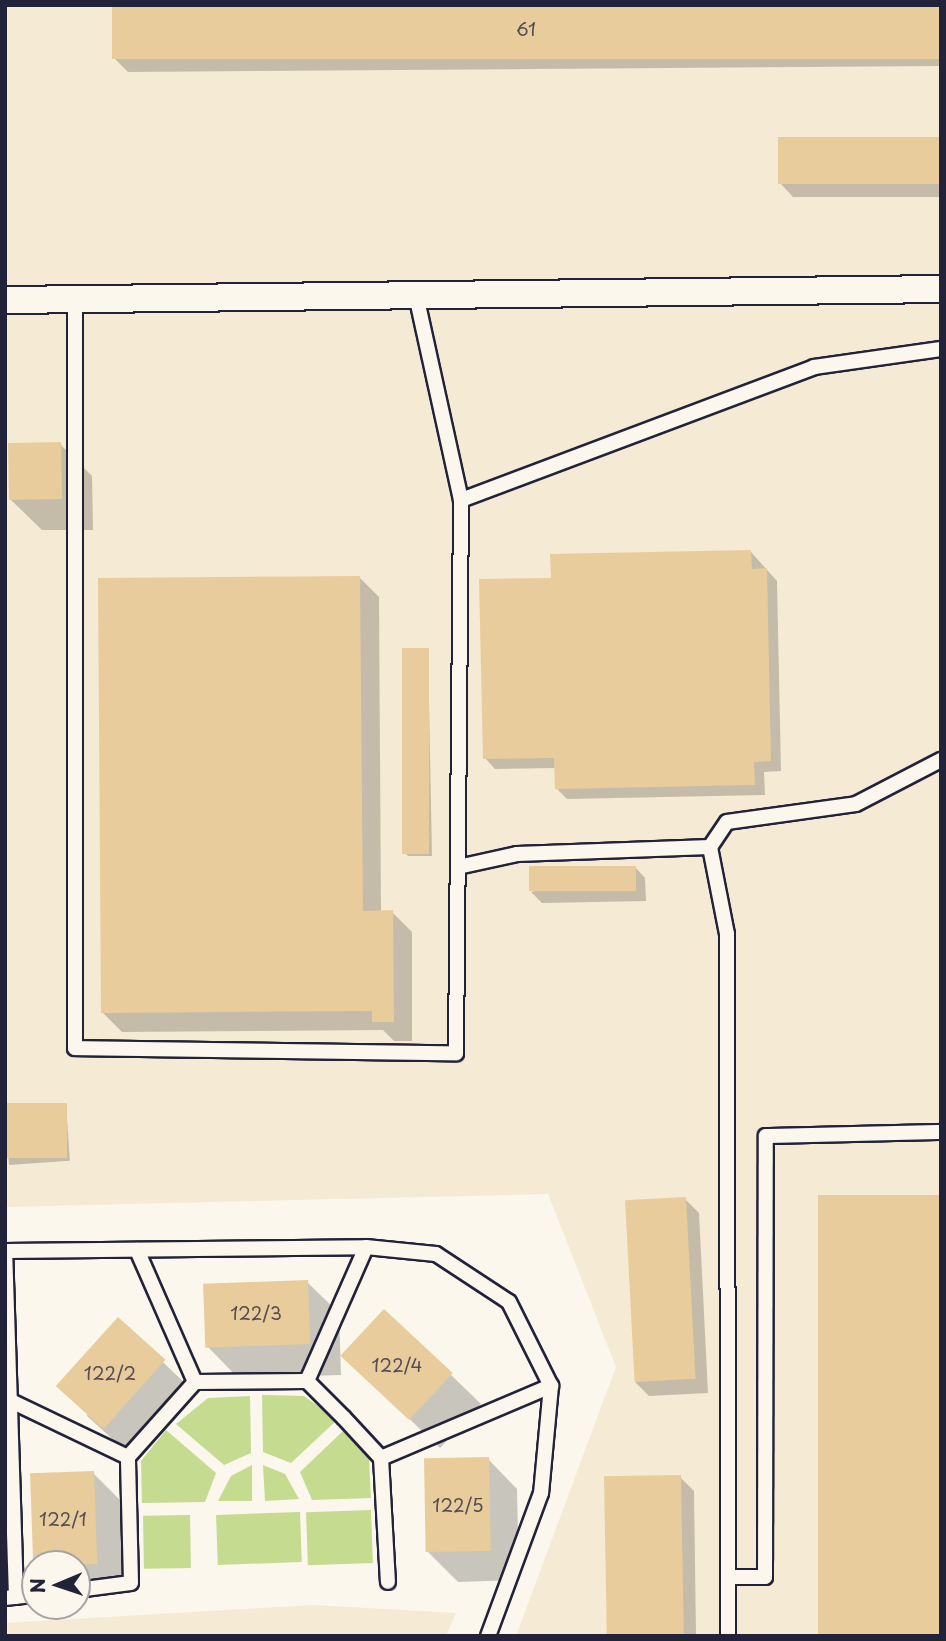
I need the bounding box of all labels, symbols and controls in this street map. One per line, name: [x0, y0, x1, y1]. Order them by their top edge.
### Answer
house number: 61: [516, 18, 536, 40]
house number: 122/3: [230, 1302, 282, 1324]
house number: 122/4: [371, 1354, 423, 1376]
house number: 122/2: [84, 1362, 136, 1384]
house number: 122/5: [432, 1494, 484, 1516]
house number: 122/1: [39, 1508, 87, 1530]
north arrow: [21, 1550, 91, 1620]
text: N: [23, 1578, 51, 1594]

